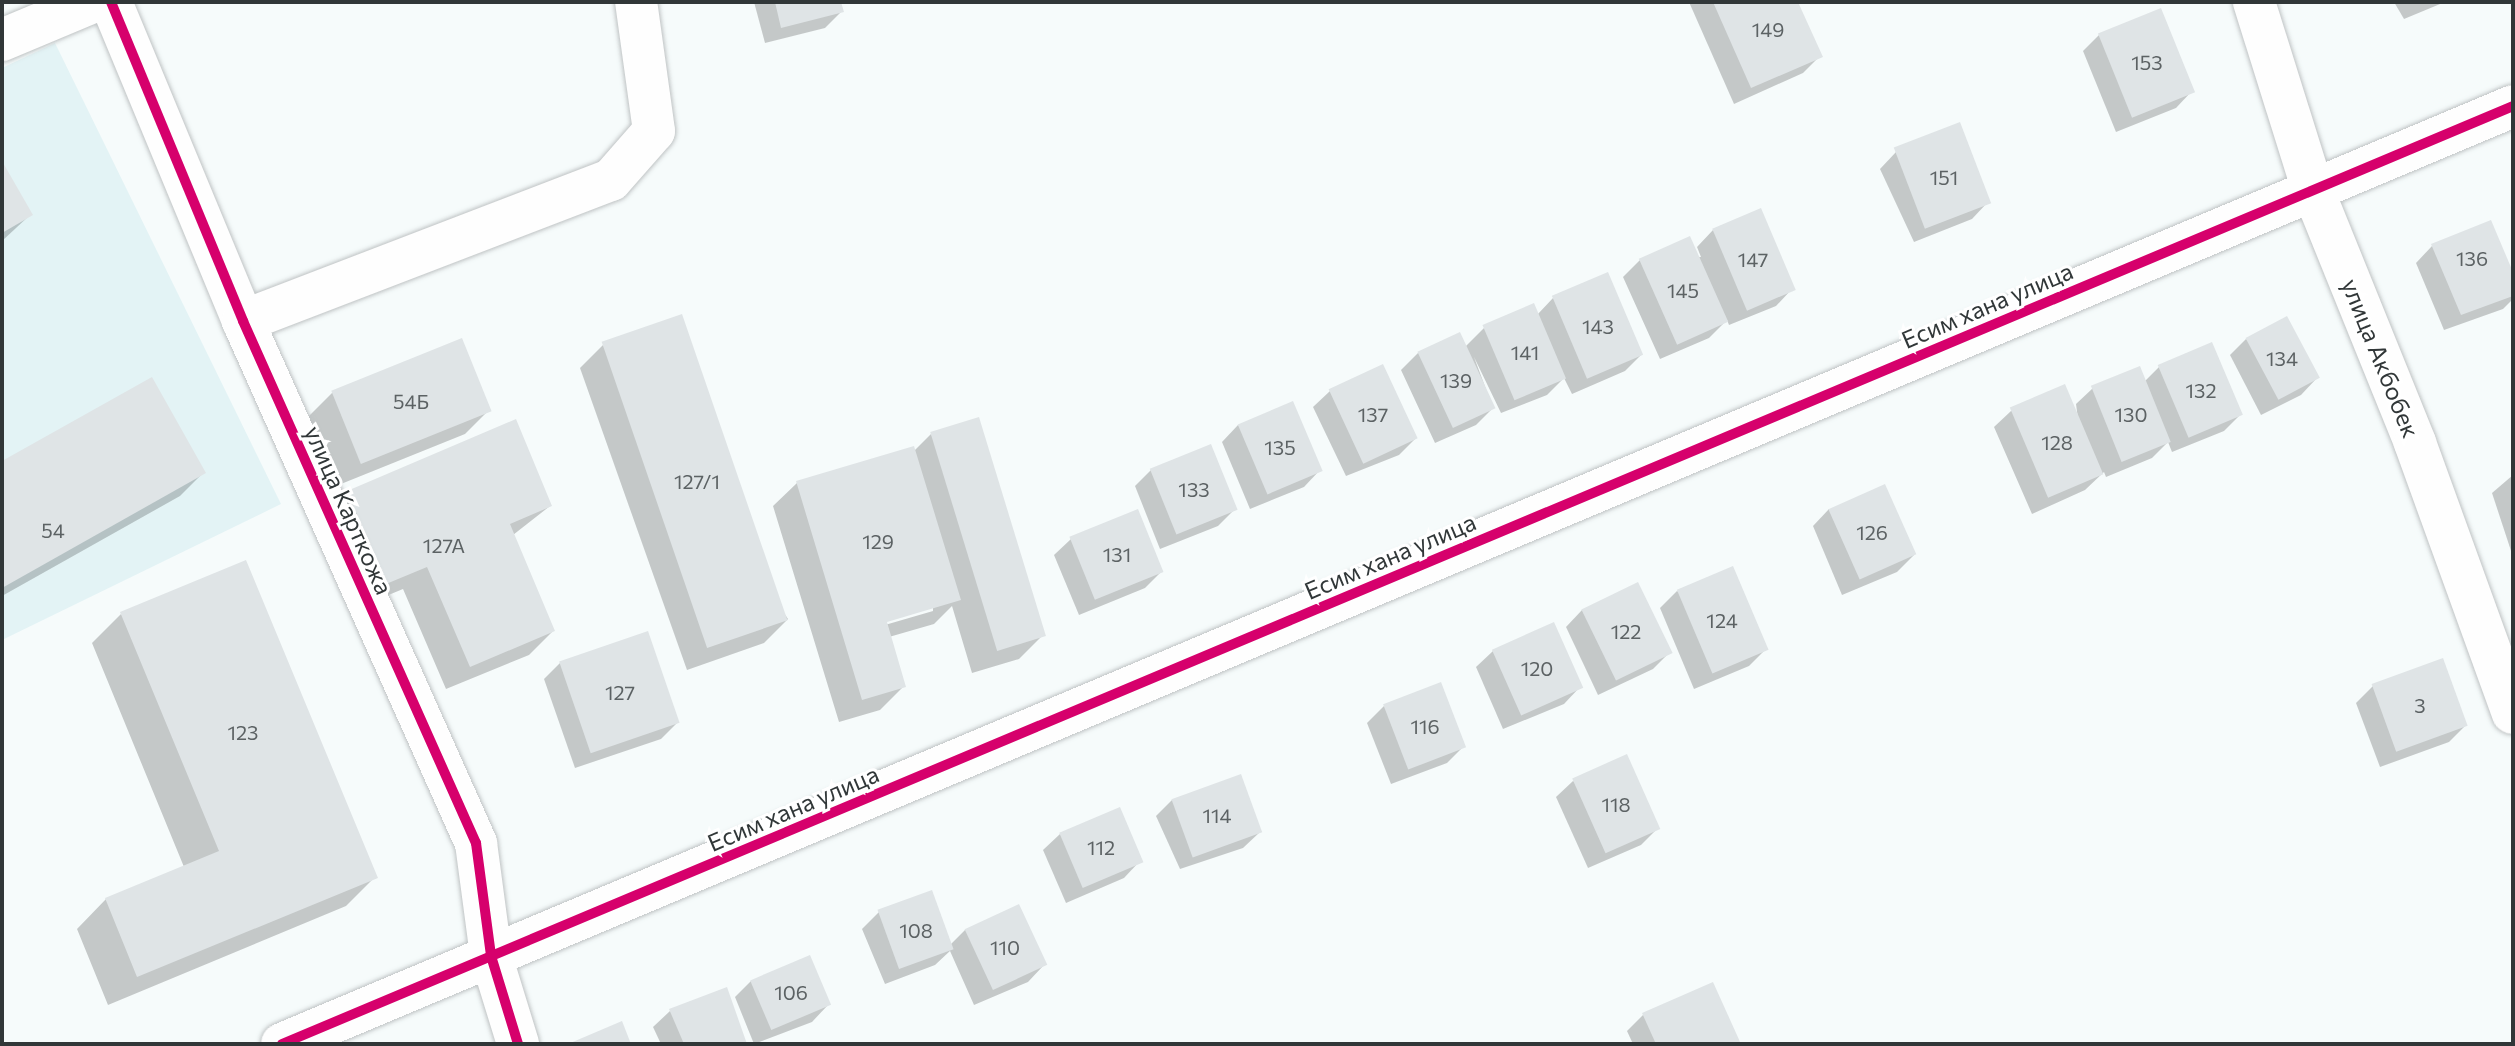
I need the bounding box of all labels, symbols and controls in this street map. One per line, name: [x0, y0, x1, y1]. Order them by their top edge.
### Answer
house number: 149: [1752, 17, 1784, 41]
house number: 153: [2131, 50, 2163, 74]
house number: 151: [1930, 165, 1958, 189]
house number: 136: [2456, 246, 2488, 270]
house number: 147: [1738, 247, 1768, 271]
street label: Есим хана улица: [1897, 256, 2077, 354]
street label: улица Акбобек: [2336, 274, 2426, 442]
house number: 145: [1667, 278, 1699, 302]
house number: 143: [1582, 314, 1614, 338]
house number: 141: [1511, 340, 1539, 364]
house number: 134: [2266, 346, 2298, 370]
house number: 139: [1440, 368, 1472, 392]
house number: 132: [2186, 378, 2216, 402]
house number: 54Б: [393, 389, 429, 413]
house number: 137: [1358, 402, 1388, 426]
house number: 130: [2114, 402, 2148, 426]
street label: улица Карткожа: [299, 421, 399, 599]
house number: 128: [2041, 430, 2073, 454]
house number: 135: [1264, 435, 1296, 459]
house number: 127/1: [674, 469, 720, 493]
house number: 133: [1178, 477, 1210, 501]
street label: Есим хана улица: [1300, 507, 1480, 605]
house number: 54: [41, 518, 65, 542]
house number: 126: [1856, 520, 1888, 544]
house number: 129: [862, 529, 894, 553]
house number: 127А: [423, 533, 465, 557]
house number: 131: [1103, 542, 1131, 566]
house number: 124: [1706, 608, 1738, 632]
house number: 122: [1611, 619, 1641, 643]
house number: 120: [1521, 656, 1553, 680]
house number: 127: [605, 680, 635, 704]
house number: 3: [2414, 693, 2426, 717]
house number: 116: [1410, 714, 1440, 738]
house number: 123: [227, 720, 259, 744]
street label: Есим хана улица: [703, 759, 883, 857]
house number: 118: [1601, 792, 1631, 816]
house number: 114: [1202, 803, 1232, 827]
house number: 112: [1087, 835, 1115, 859]
house number: 108: [899, 918, 933, 942]
house number: 110: [990, 935, 1020, 959]
house number: 106: [774, 980, 808, 1004]

